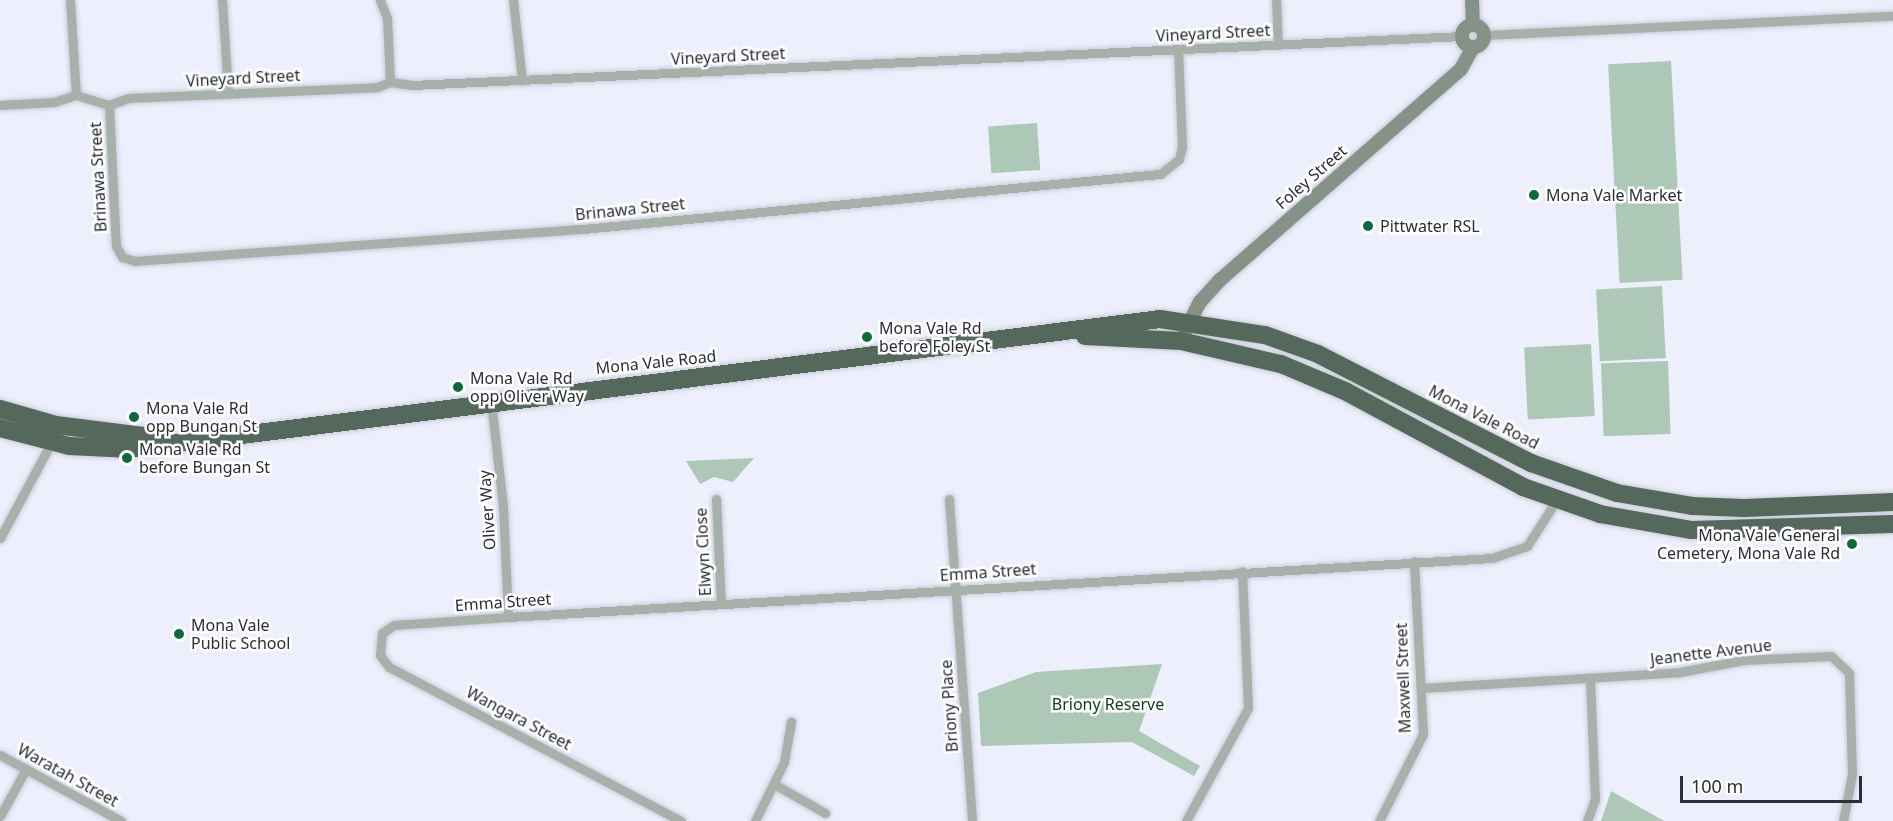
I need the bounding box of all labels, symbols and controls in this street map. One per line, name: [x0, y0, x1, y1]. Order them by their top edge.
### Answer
street label: Vineyard Street: [1155, 20, 1271, 46]
street label: Vineyard Street: [670, 43, 786, 69]
street label: Vineyard Street: [185, 65, 301, 91]
street label: Brinawa Street: [86, 121, 110, 233]
street label: Foley Street: [1272, 141, 1350, 213]
place label: Mona Vale Market: [1546, 185, 1682, 205]
marker: Mona Vale Market: [1527, 188, 1541, 202]
street label: Brinawa Street: [574, 194, 686, 224]
place label: Pittwater RSL: [1380, 216, 1480, 236]
marker: Pittwater RSL: [1361, 219, 1375, 233]
place label: Mona Vale Rd before Foley St: [879, 318, 990, 356]
marker: Mona Vale Rd before Foley St: [860, 330, 874, 344]
street label: Mona Vale Road: [595, 346, 717, 378]
place label: Mona Vale Rd opp Oliver Way: [470, 368, 584, 406]
marker: Mona Vale Rd opp Oliver Way: [451, 380, 465, 394]
street label: Mona Vale Road: [1426, 381, 1542, 453]
place label: Mona Vale Rd opp Bungan St: [146, 398, 257, 436]
marker: Mona Vale Rd opp Bungan St: [127, 410, 141, 424]
place label: Mona Vale Rd before Bungan St: [139, 439, 270, 477]
marker: Mona Vale Rd before Bungan St: [120, 451, 134, 465]
street label: Oliver Way: [475, 469, 499, 551]
street label: Elwyn Close: [691, 507, 715, 597]
place label: Mona Vale General Cemetery, Mona Vale Rd: [1657, 525, 1840, 563]
marker: Mona Vale General Cemetery, Mona Vale Rd: [1845, 537, 1859, 551]
street label: Emma Street: [939, 559, 1037, 585]
street label: Emma Street: [454, 589, 552, 615]
place label: Mona Vale Public School: [191, 615, 290, 653]
street label: Maxwell Street: [1391, 622, 1415, 734]
marker: Mona Vale Public School: [172, 627, 186, 641]
street label: Jeanette Avenue: [1649, 635, 1773, 669]
street label: Briony Place: [936, 659, 962, 753]
street label: Wangara Street: [463, 682, 575, 754]
park label: Briony Reserve: [1052, 694, 1164, 714]
street label: Waratah Street: [14, 739, 122, 811]
scale bar: [1683, 764, 1864, 802]
text: 100 m: [1691, 774, 1743, 798]

